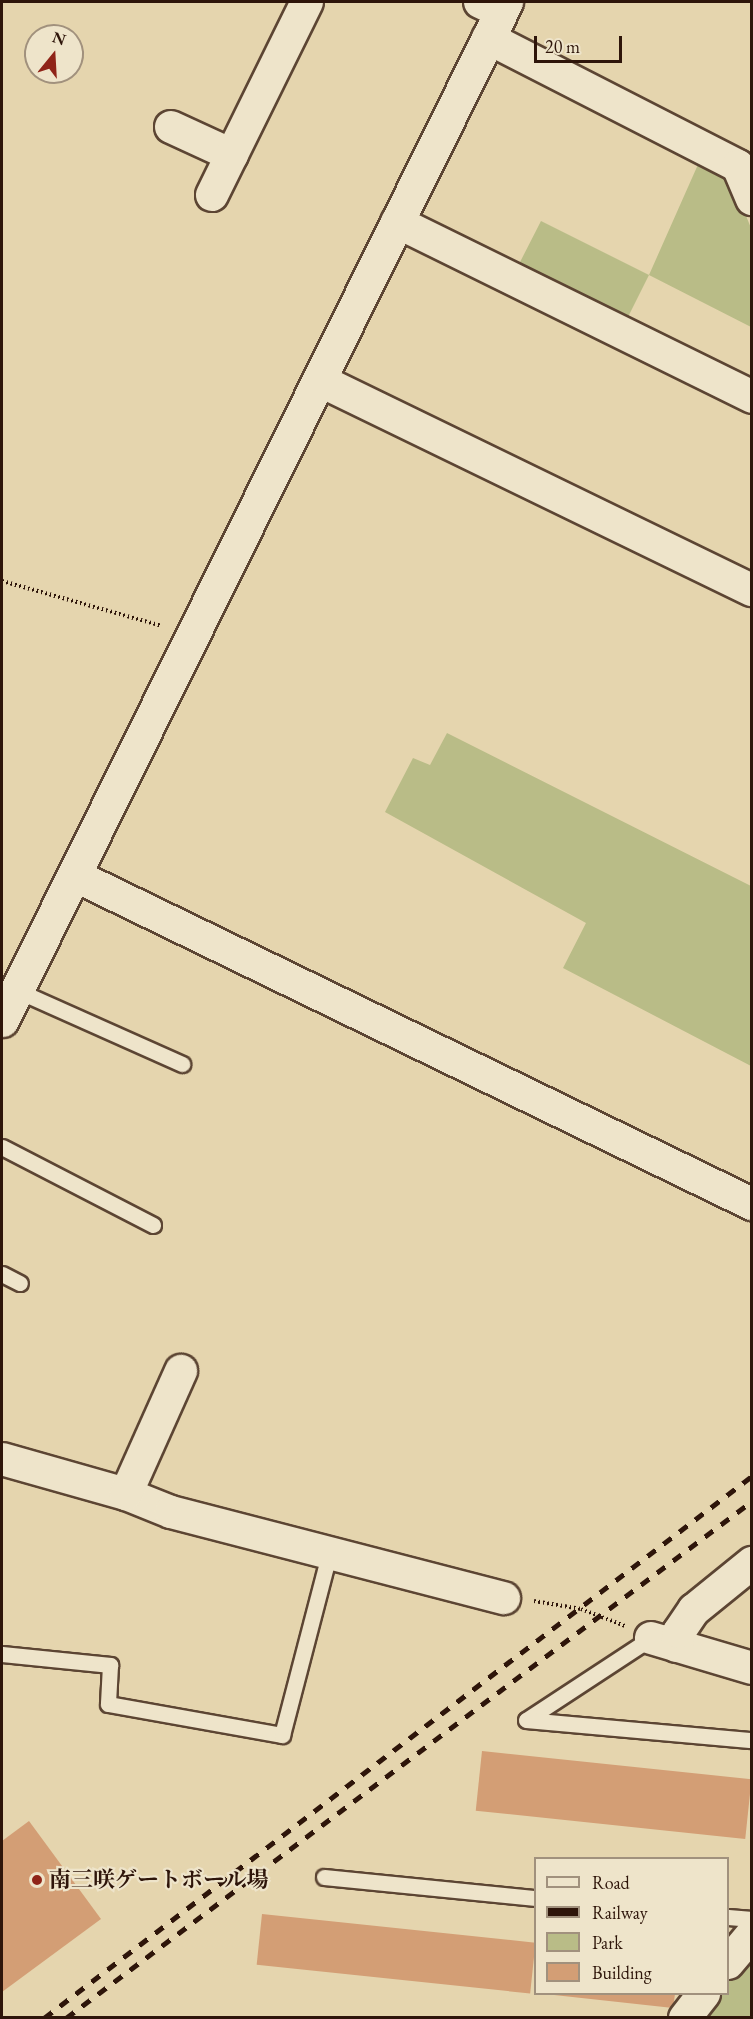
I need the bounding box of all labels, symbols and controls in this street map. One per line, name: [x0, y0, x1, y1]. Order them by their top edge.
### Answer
north arrow: [24, 24, 84, 84]
scale bar: [537, 24, 626, 62]
text: N: [50, 26, 68, 50]
text: 20 m: [545, 35, 580, 58]
legend: [534, 1857, 729, 1995]
place label: 南三咲ゲートボール場: [49, 1867, 269, 1893]
text: Road: [592, 1871, 630, 1894]
marker: 南三咲ゲートボール場: [30, 1873, 44, 1887]
text: Railway: [592, 1901, 648, 1924]
text: Park: [592, 1931, 623, 1954]
text: Building: [592, 1961, 652, 1984]

